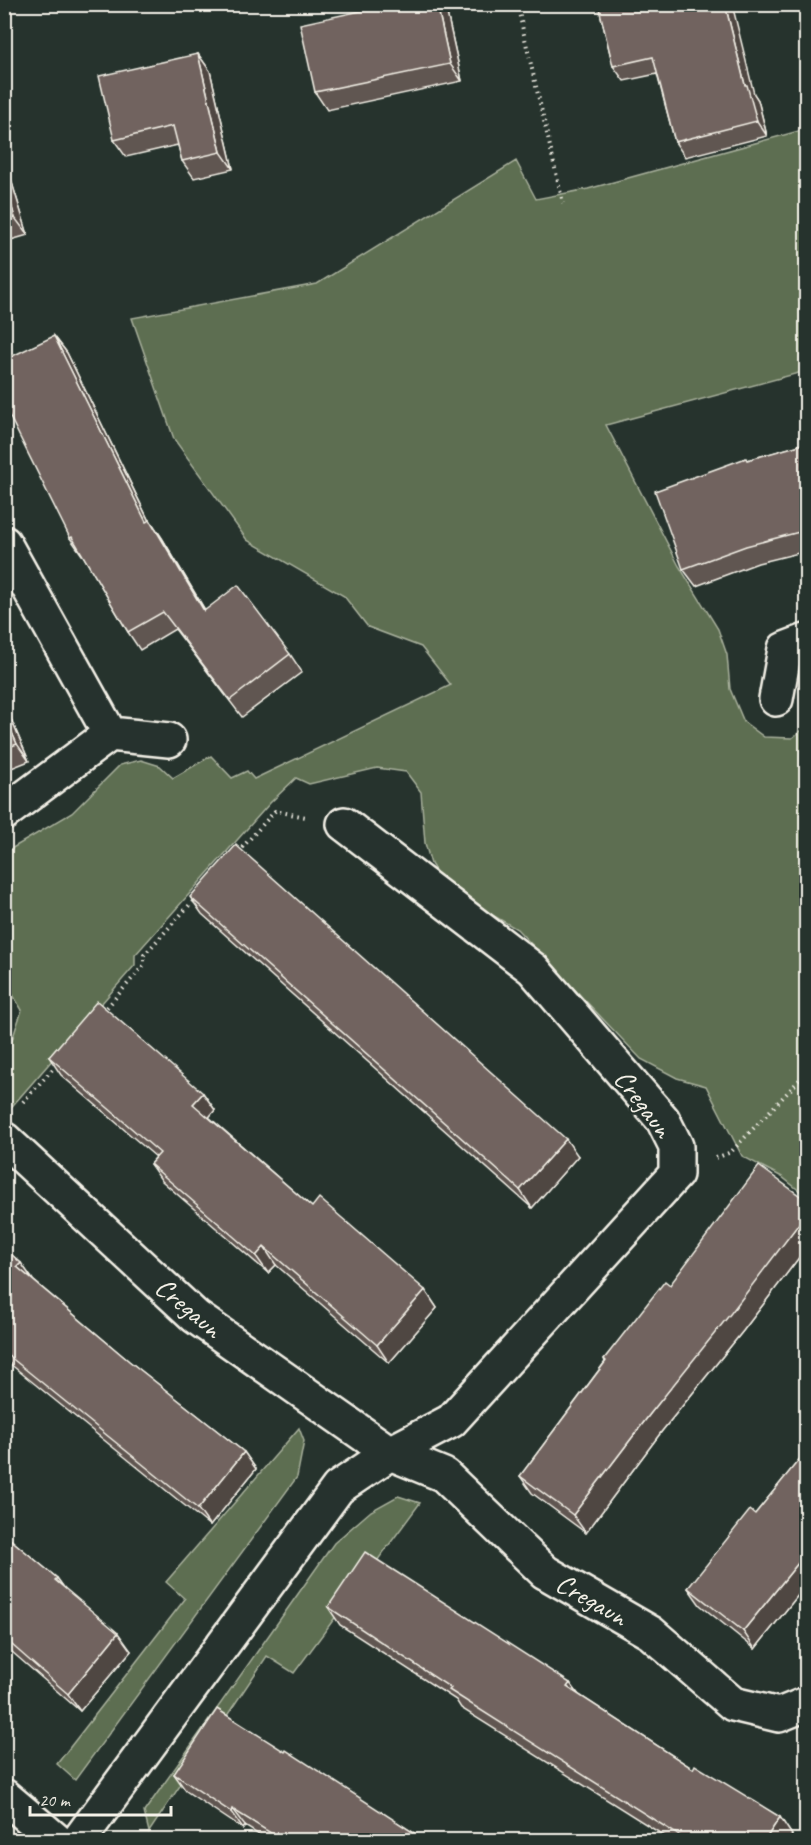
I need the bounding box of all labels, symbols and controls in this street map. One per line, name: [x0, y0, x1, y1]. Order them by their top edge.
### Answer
street label: Cregaun: [607, 1062, 681, 1146]
street label: Cregaun: [148, 1269, 230, 1346]
street label: Cregaun: [550, 1565, 635, 1634]
scale bar: [30, 1779, 171, 1817]
text: 20 m: [39, 1789, 72, 1811]

